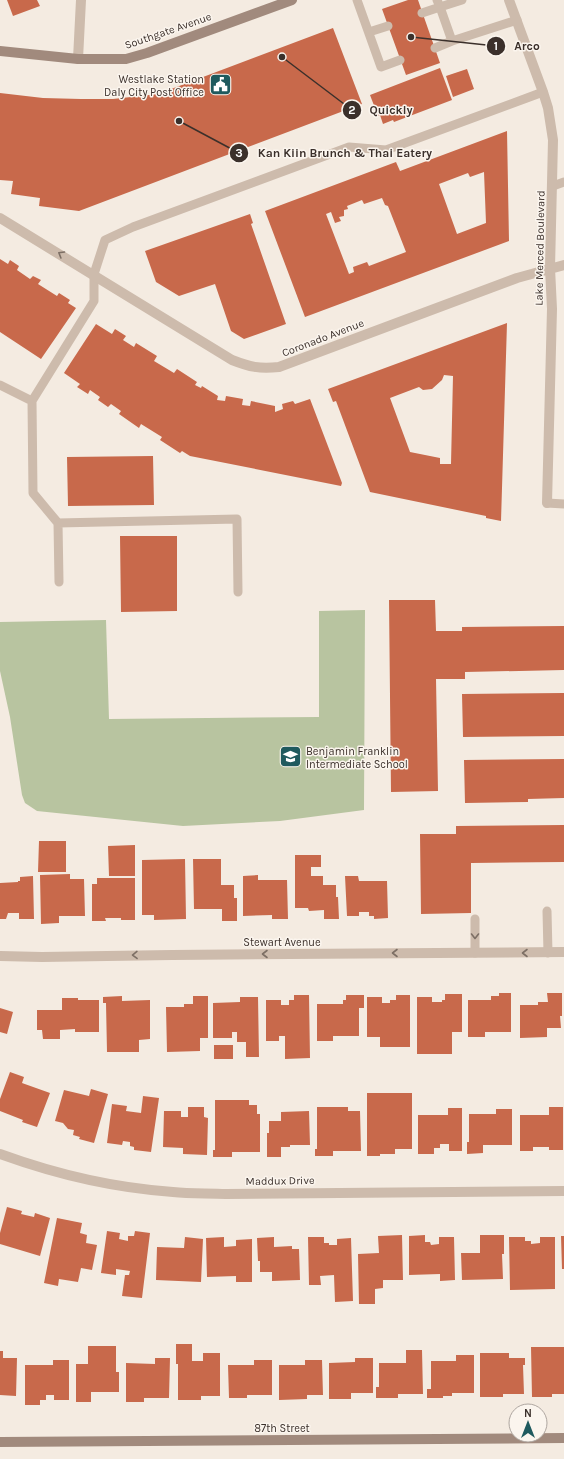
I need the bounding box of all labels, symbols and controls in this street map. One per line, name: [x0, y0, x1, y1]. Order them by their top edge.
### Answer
street label: Southgate Avenue: [123, 10, 213, 52]
callout: Arco: [486, 34, 547, 58]
text: 1: [494, 39, 498, 53]
text: Arco: [514, 39, 540, 53]
public building icon: Westlake Station Daly City Post Office: [207, 72, 233, 98]
place label: Westlake Station Daly City Post Office: [104, 73, 204, 99]
callout: Quickly: [342, 98, 420, 122]
text: 2: [348, 103, 356, 117]
text: Quickly: [370, 103, 412, 117]
callout: Kan Kiin Brunch & Thai Eatery: [229, 141, 440, 165]
text: 3: [235, 146, 243, 160]
text: Kan Kiin Brunch & Thai Eatery: [258, 146, 432, 160]
street label: Lake Merced Boulevard: [532, 190, 548, 306]
one-way arrow: [58, 252, 65, 259]
street label: Coronado Avenue: [280, 316, 366, 360]
school or university icon: Benjamin Franklin Intermediate School: [277, 744, 303, 770]
place label: Benjamin Franklin Intermediate School: [306, 745, 408, 771]
one-way arrow: [471, 933, 479, 939]
street label: Stewart Avenue: [243, 936, 321, 949]
one-way arrow: [392, 949, 398, 957]
one-way arrow: [522, 949, 528, 957]
one-way arrow: [262, 950, 268, 958]
one-way arrow: [132, 951, 138, 960]
street label: Maddux Drive: [245, 1174, 315, 1188]
north arrow: [508, 1403, 548, 1443]
text: N: [524, 1407, 532, 1420]
street label: 87th Street: [254, 1422, 310, 1435]

